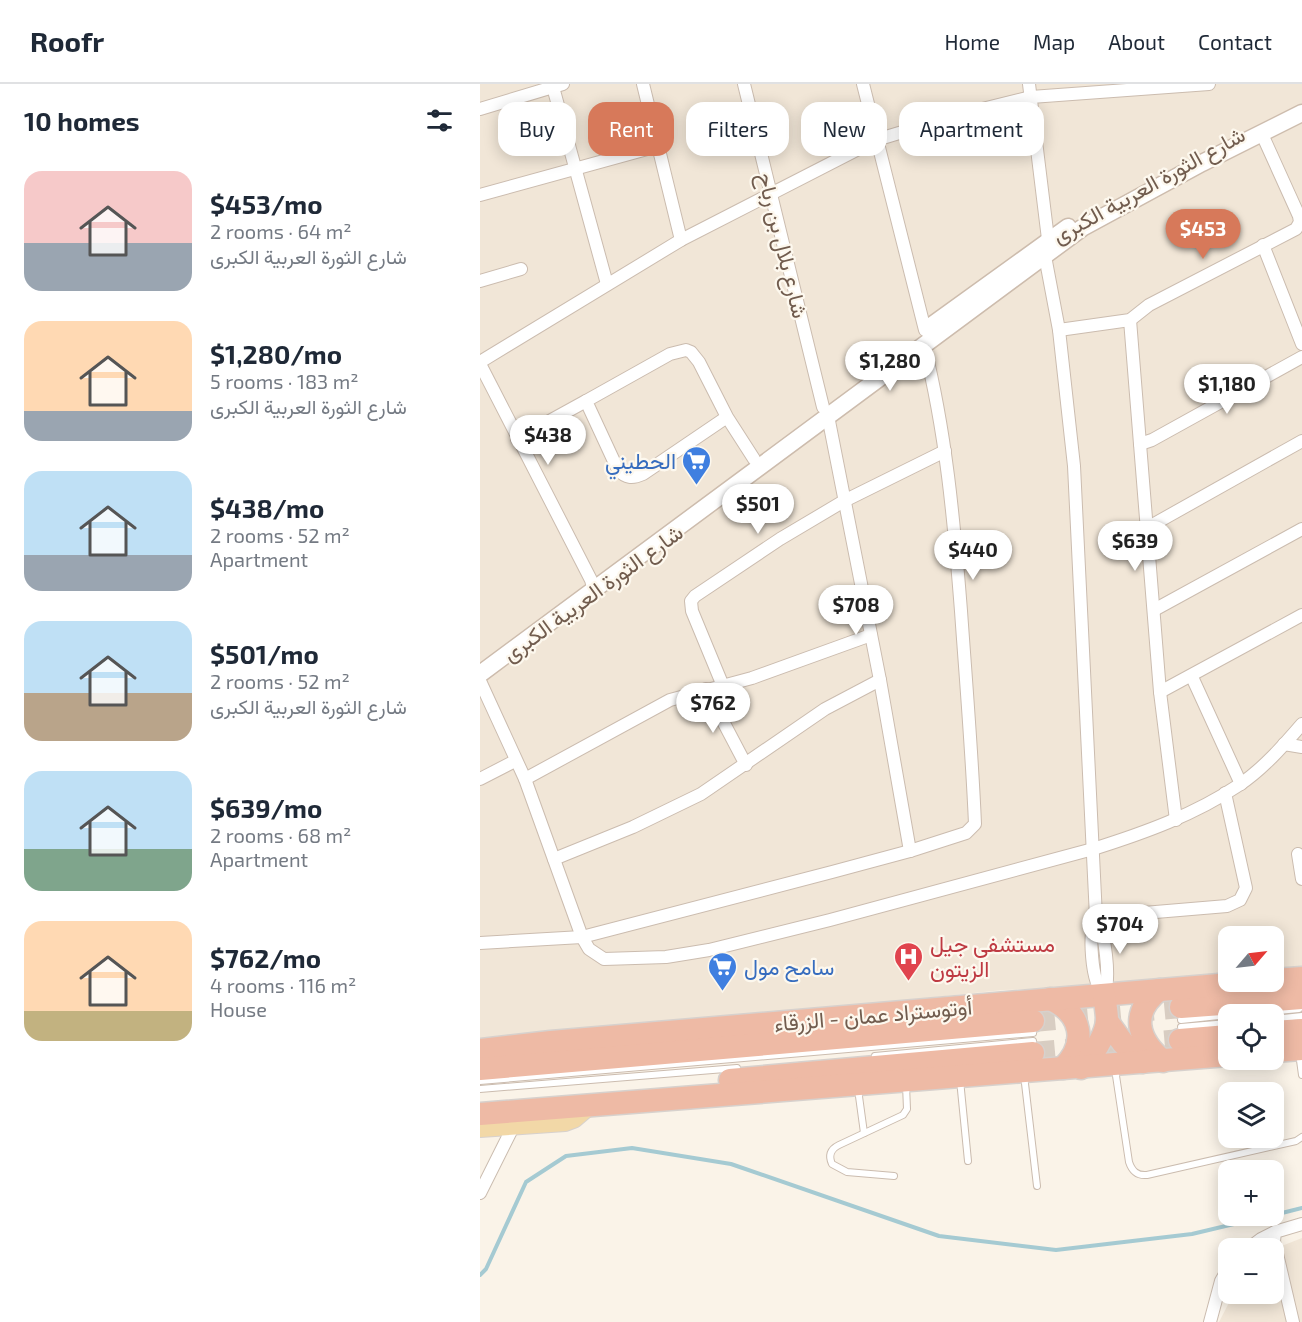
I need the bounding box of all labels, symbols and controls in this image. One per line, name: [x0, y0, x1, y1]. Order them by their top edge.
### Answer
text: Roofr: [30, 24, 104, 58]
text: Home: [944, 29, 1000, 54]
text: Map: [1033, 29, 1075, 54]
text: About: [1108, 29, 1165, 54]
text: Contact: [1198, 29, 1272, 54]
chip: Buy: [498, 102, 576, 156]
chip: Rent: [588, 102, 674, 156]
chip: Filters: [686, 102, 789, 156]
chip: New: [801, 102, 887, 156]
chip: Apartment: [899, 102, 1044, 156]
icon: filters: [423, 104, 456, 137]
text: 10 homes: [24, 105, 140, 136]
street label: شارع الثورة العربية الكبرى: [1047, 120, 1250, 250]
street label: شارع بلال بن رباح: [750, 170, 815, 321]
text: $453/mo: [210, 188, 323, 219]
icon: home: [72, 195, 144, 267]
pin: $453: [1167, 209, 1239, 260]
text: $453: [1180, 216, 1226, 240]
text: 2 rooms · 64 m²: [210, 219, 352, 243]
text: شارع الثورة العربية الكبرى: [210, 244, 407, 268]
text: $1,280/mo: [210, 338, 342, 369]
pin: $1,280: [841, 341, 939, 392]
icon: home: [72, 345, 144, 417]
text: $1,280: [859, 348, 921, 372]
pin: $1,180: [1178, 364, 1276, 415]
text: 5 rooms · 183 m²: [210, 369, 358, 393]
text: $1,180: [1198, 371, 1256, 395]
text: شارع الثورة العربية الكبرى: [210, 394, 407, 418]
pin: $438: [512, 415, 584, 466]
text: $438: [524, 422, 572, 446]
supermarket icon: الحطيني: [681, 444, 713, 486]
place label: الحطيني: [605, 447, 676, 480]
pin: $501: [722, 484, 794, 535]
text: $501: [736, 491, 780, 515]
text: $438/mo: [210, 492, 324, 523]
icon: home: [72, 495, 144, 567]
street label: شارع الثورة العربية الكبرى: [497, 518, 689, 669]
pin: $639: [1099, 521, 1171, 572]
text: 2 rooms · 52 m²: [210, 523, 350, 547]
text: $639: [1112, 528, 1158, 552]
pin: $440: [937, 530, 1009, 581]
text: $440: [948, 537, 998, 561]
text: Apartment: [210, 547, 308, 571]
pin: $708: [820, 585, 892, 636]
text: $708: [832, 592, 880, 616]
text: $501/mo: [210, 638, 319, 669]
icon: home: [72, 645, 144, 717]
text: 2 rooms · 52 m²: [210, 669, 350, 693]
pin: $762: [677, 683, 749, 734]
text: $762: [690, 690, 736, 714]
text: شارع الثورة العربية الكبرى: [210, 694, 407, 718]
text: $639/mo: [210, 792, 322, 823]
icon: home: [72, 795, 144, 867]
text: 2 rooms · 68 m²: [210, 823, 351, 847]
text: Apartment: [210, 847, 308, 871]
pin: $704: [1084, 904, 1156, 955]
text: $704: [1096, 911, 1144, 935]
north arrow: [1218, 926, 1284, 992]
map controls: [1218, 926, 1284, 1304]
place label: مستشفى جيل الزيتون: [930, 930, 1055, 983]
hospital icon: مستشفى جيل الزيتون: [893, 940, 925, 982]
text: $762/mo: [210, 942, 321, 973]
icon: home: [72, 945, 144, 1017]
supermarket icon: سامح مول: [707, 950, 739, 992]
place label: سامح مول: [744, 953, 834, 982]
text: 4 rooms · 116 m²: [210, 973, 356, 997]
street label: أوتوستراد عمان - الزرقاء: [773, 992, 973, 1038]
text: House: [210, 997, 267, 1021]
button: locate: [1218, 1004, 1284, 1070]
button: layers: [1218, 1082, 1284, 1148]
button: +: [1218, 1160, 1284, 1226]
button: −: [1218, 1238, 1284, 1304]

